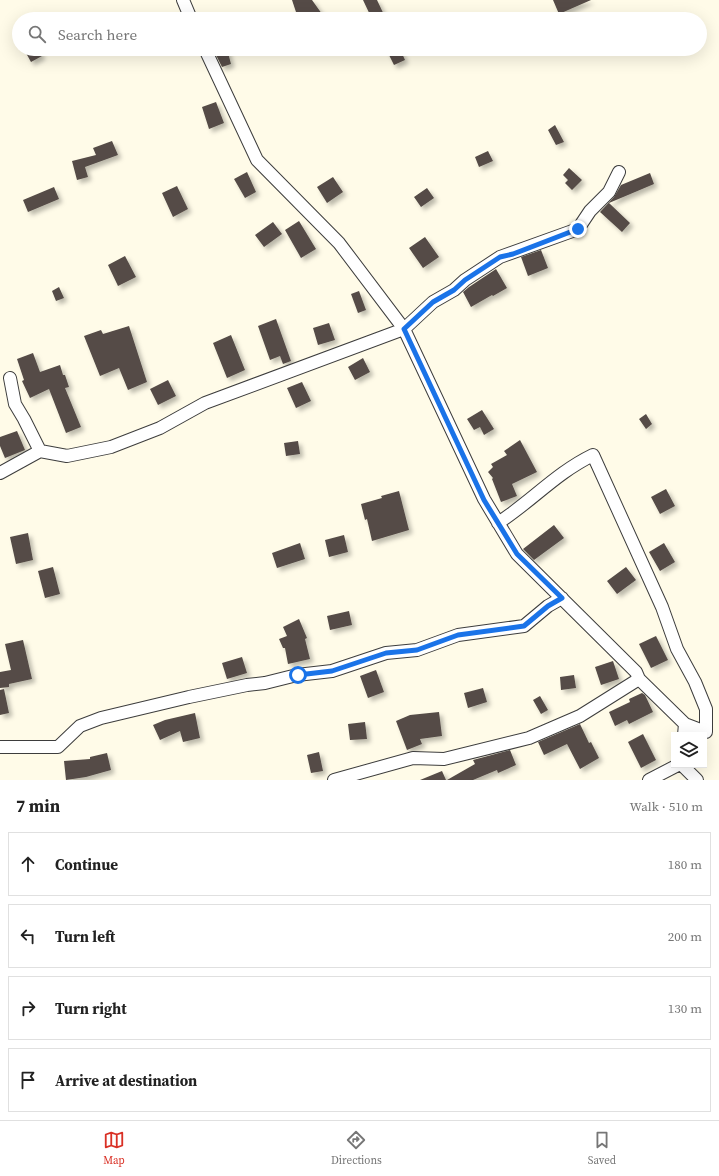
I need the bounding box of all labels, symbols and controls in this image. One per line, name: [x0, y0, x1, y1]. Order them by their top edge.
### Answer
search box: [12, 12, 707, 56]
icon: search: [26, 23, 48, 45]
text: Search here: [58, 24, 137, 45]
route end: [569, 220, 587, 238]
route start: [289, 666, 307, 684]
map controls: [671, 732, 707, 768]
button: layers: [671, 732, 707, 768]
text: 7 min: [16, 794, 60, 818]
text: Walk · 510 m: [630, 798, 703, 815]
icon: ahead: [17, 853, 39, 875]
text: Continue: [55, 854, 118, 875]
text: 180 m: [668, 856, 702, 873]
icon: left: [17, 925, 39, 947]
text: Turn left: [55, 926, 115, 947]
text: 200 m: [668, 928, 702, 945]
icon: right: [17, 997, 39, 1019]
text: Turn right: [55, 998, 127, 1019]
text: 130 m: [668, 1000, 702, 1017]
icon: arrive: [17, 1069, 39, 1091]
text: Arrive at destination: [55, 1070, 197, 1091]
tab: Map: [103, 1129, 125, 1168]
tab: Directions: [331, 1129, 382, 1168]
tab: Saved: [588, 1129, 616, 1168]

